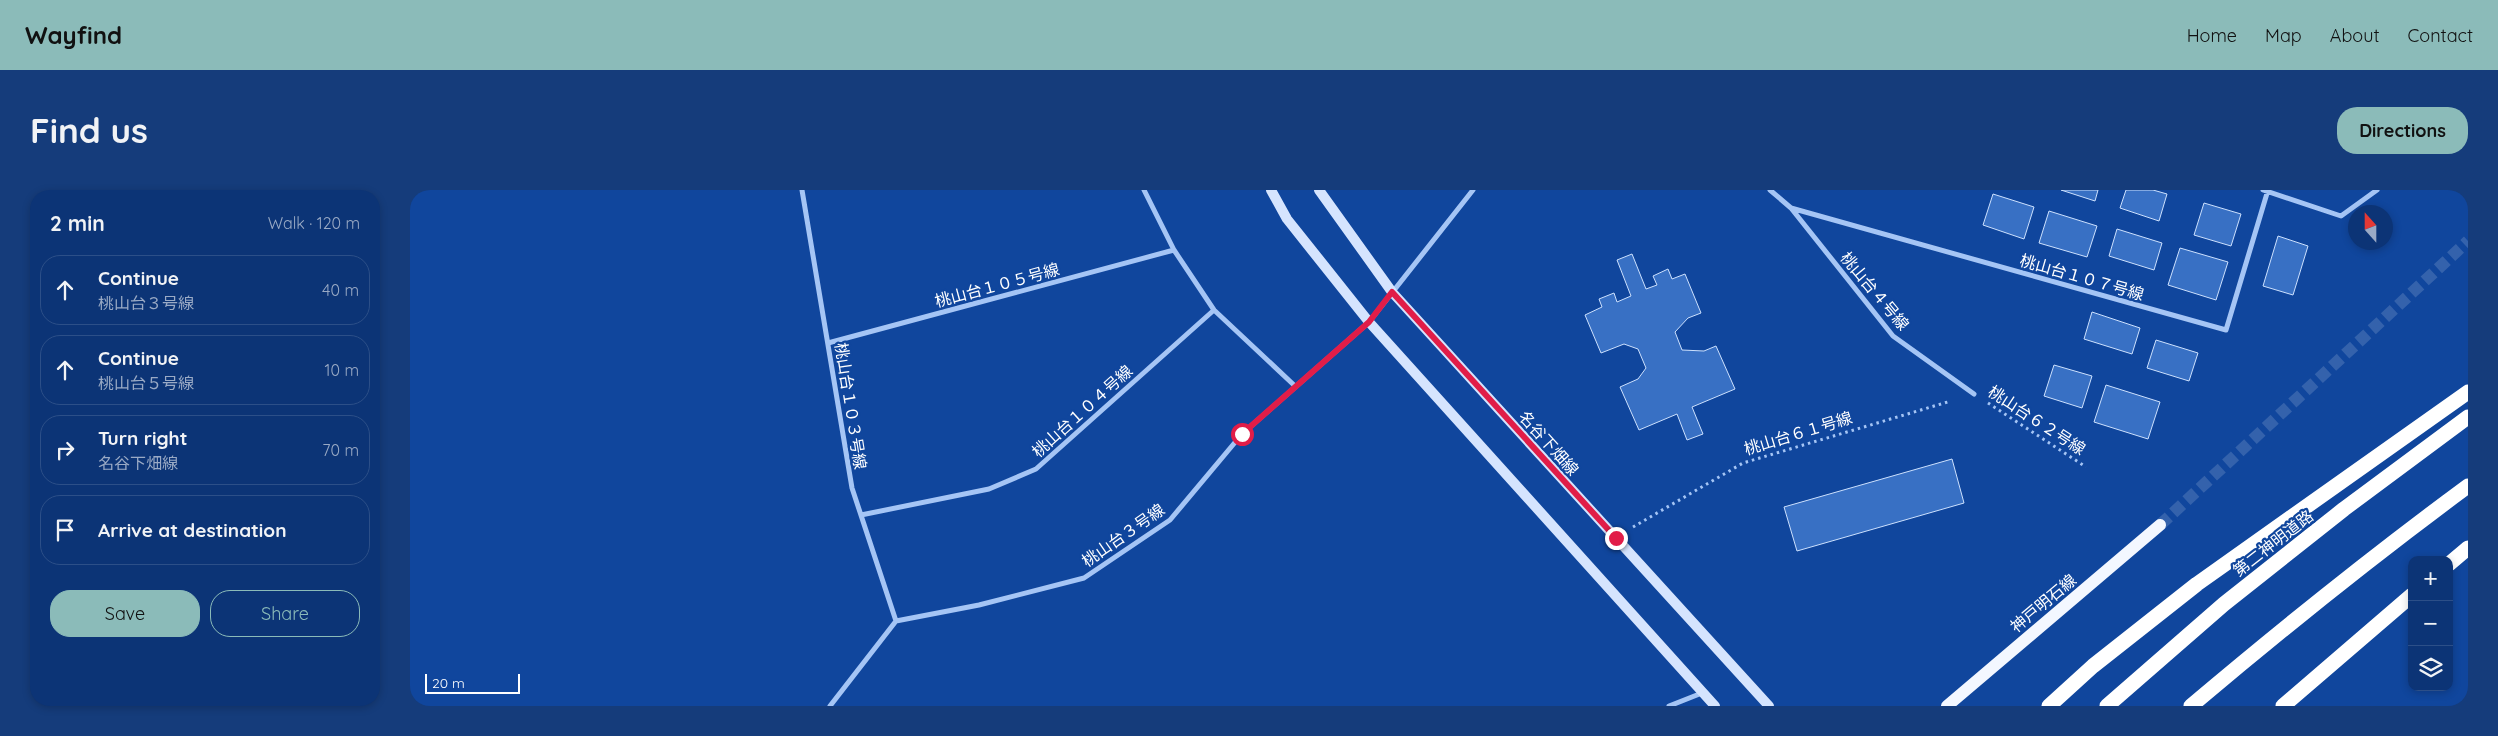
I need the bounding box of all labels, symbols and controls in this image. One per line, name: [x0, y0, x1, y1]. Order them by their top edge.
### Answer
text: Wayfind: [25, 20, 122, 50]
text: Home: [2187, 24, 2237, 47]
text: Map: [2265, 24, 2302, 47]
text: About: [2330, 24, 2380, 47]
text: Contact: [2408, 24, 2473, 47]
button: Directions: [2337, 107, 2468, 154]
text: Find us: [30, 108, 148, 152]
north arrow: [2348, 205, 2393, 250]
text: 2 min: [50, 210, 105, 236]
text: Walk · 120 m: [268, 213, 360, 233]
street label: 桃山台４号線: [1836, 248, 1914, 334]
street label: 桃山台１０７号線: [2018, 250, 2146, 304]
street label: 桃山台１０５号線: [933, 259, 1061, 311]
text: Continue: [98, 266, 179, 290]
icon: ahead: [51, 276, 79, 304]
text: 40 m: [322, 280, 359, 300]
text: 桃山台３号線: [98, 293, 194, 313]
street label: 桃山台１０３号線: [831, 341, 871, 471]
text: Continue: [98, 346, 179, 370]
icon: ahead: [51, 356, 79, 384]
text: 10 m: [325, 360, 359, 380]
street label: 桃山台１０４号線: [1028, 361, 1136, 461]
text: 桃山台５号線: [98, 373, 194, 393]
street label: 桃山台６２号線: [1985, 381, 2089, 459]
street label: 名谷下畑線: [1515, 407, 1583, 479]
street label: 桃山台６１号線: [1742, 407, 1854, 459]
route start: [1231, 423, 1254, 446]
text: Turn right: [98, 426, 187, 450]
icon: right: [51, 436, 79, 464]
text: 70 m: [322, 440, 359, 460]
text: 名谷下畑線: [98, 453, 178, 473]
street label: 桃山台３号線: [1078, 499, 1168, 571]
street label: 第二神明道路: [2229, 506, 2317, 580]
icon: arrive: [51, 516, 79, 544]
text: Arrive at destination: [98, 518, 287, 542]
route end: [1605, 527, 1628, 550]
map controls: [2408, 556, 2453, 691]
button: +: [2408, 556, 2453, 601]
street label: 神戸明石線: [2006, 570, 2080, 636]
button: Save: [50, 590, 200, 637]
button: Share: [210, 590, 360, 637]
button: −: [2408, 601, 2453, 646]
button: layers: [2408, 646, 2453, 691]
scale bar: [425, 671, 520, 694]
text: 20 m: [432, 674, 465, 692]

